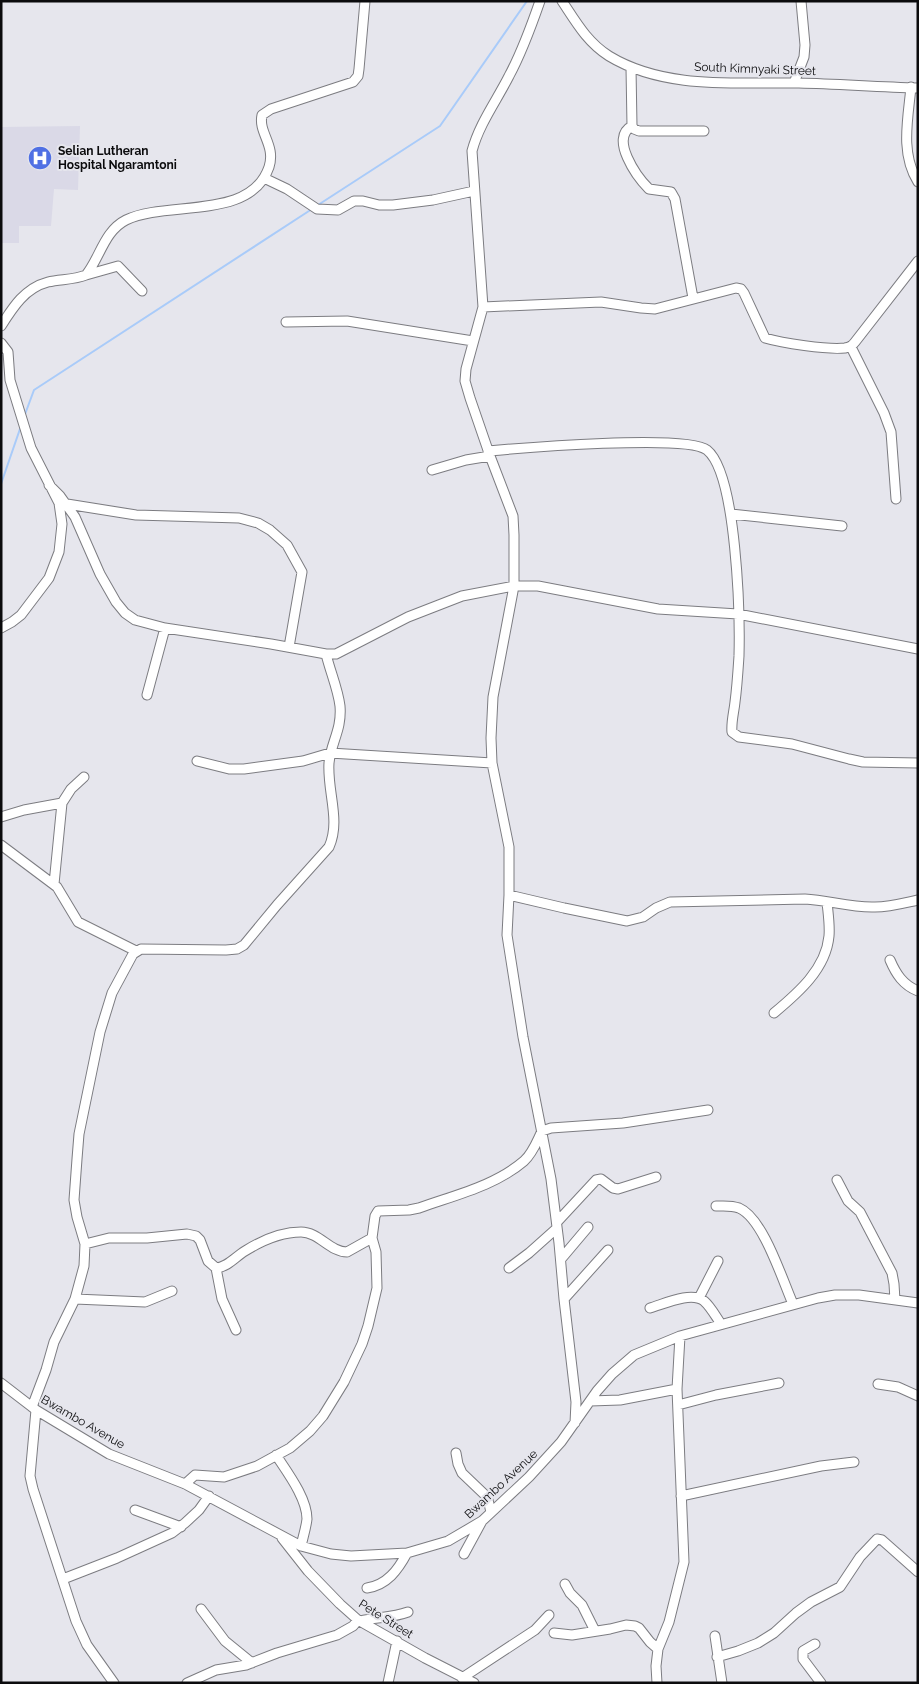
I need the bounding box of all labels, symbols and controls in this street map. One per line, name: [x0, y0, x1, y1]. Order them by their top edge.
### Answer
street label: South Kimnyaki Street: [694, 60, 816, 78]
place label: Selian Lutheran Hospital Ngaramtoni: [58, 144, 177, 172]
hospital icon: Selian Lutheran Hospital Ngaramtoni: [27, 145, 53, 171]
street label: Bwambo Avenue: [39, 1392, 127, 1452]
street label: Bwambo Avenue: [462, 1447, 540, 1521]
street label: Pete Street: [356, 1597, 416, 1641]

